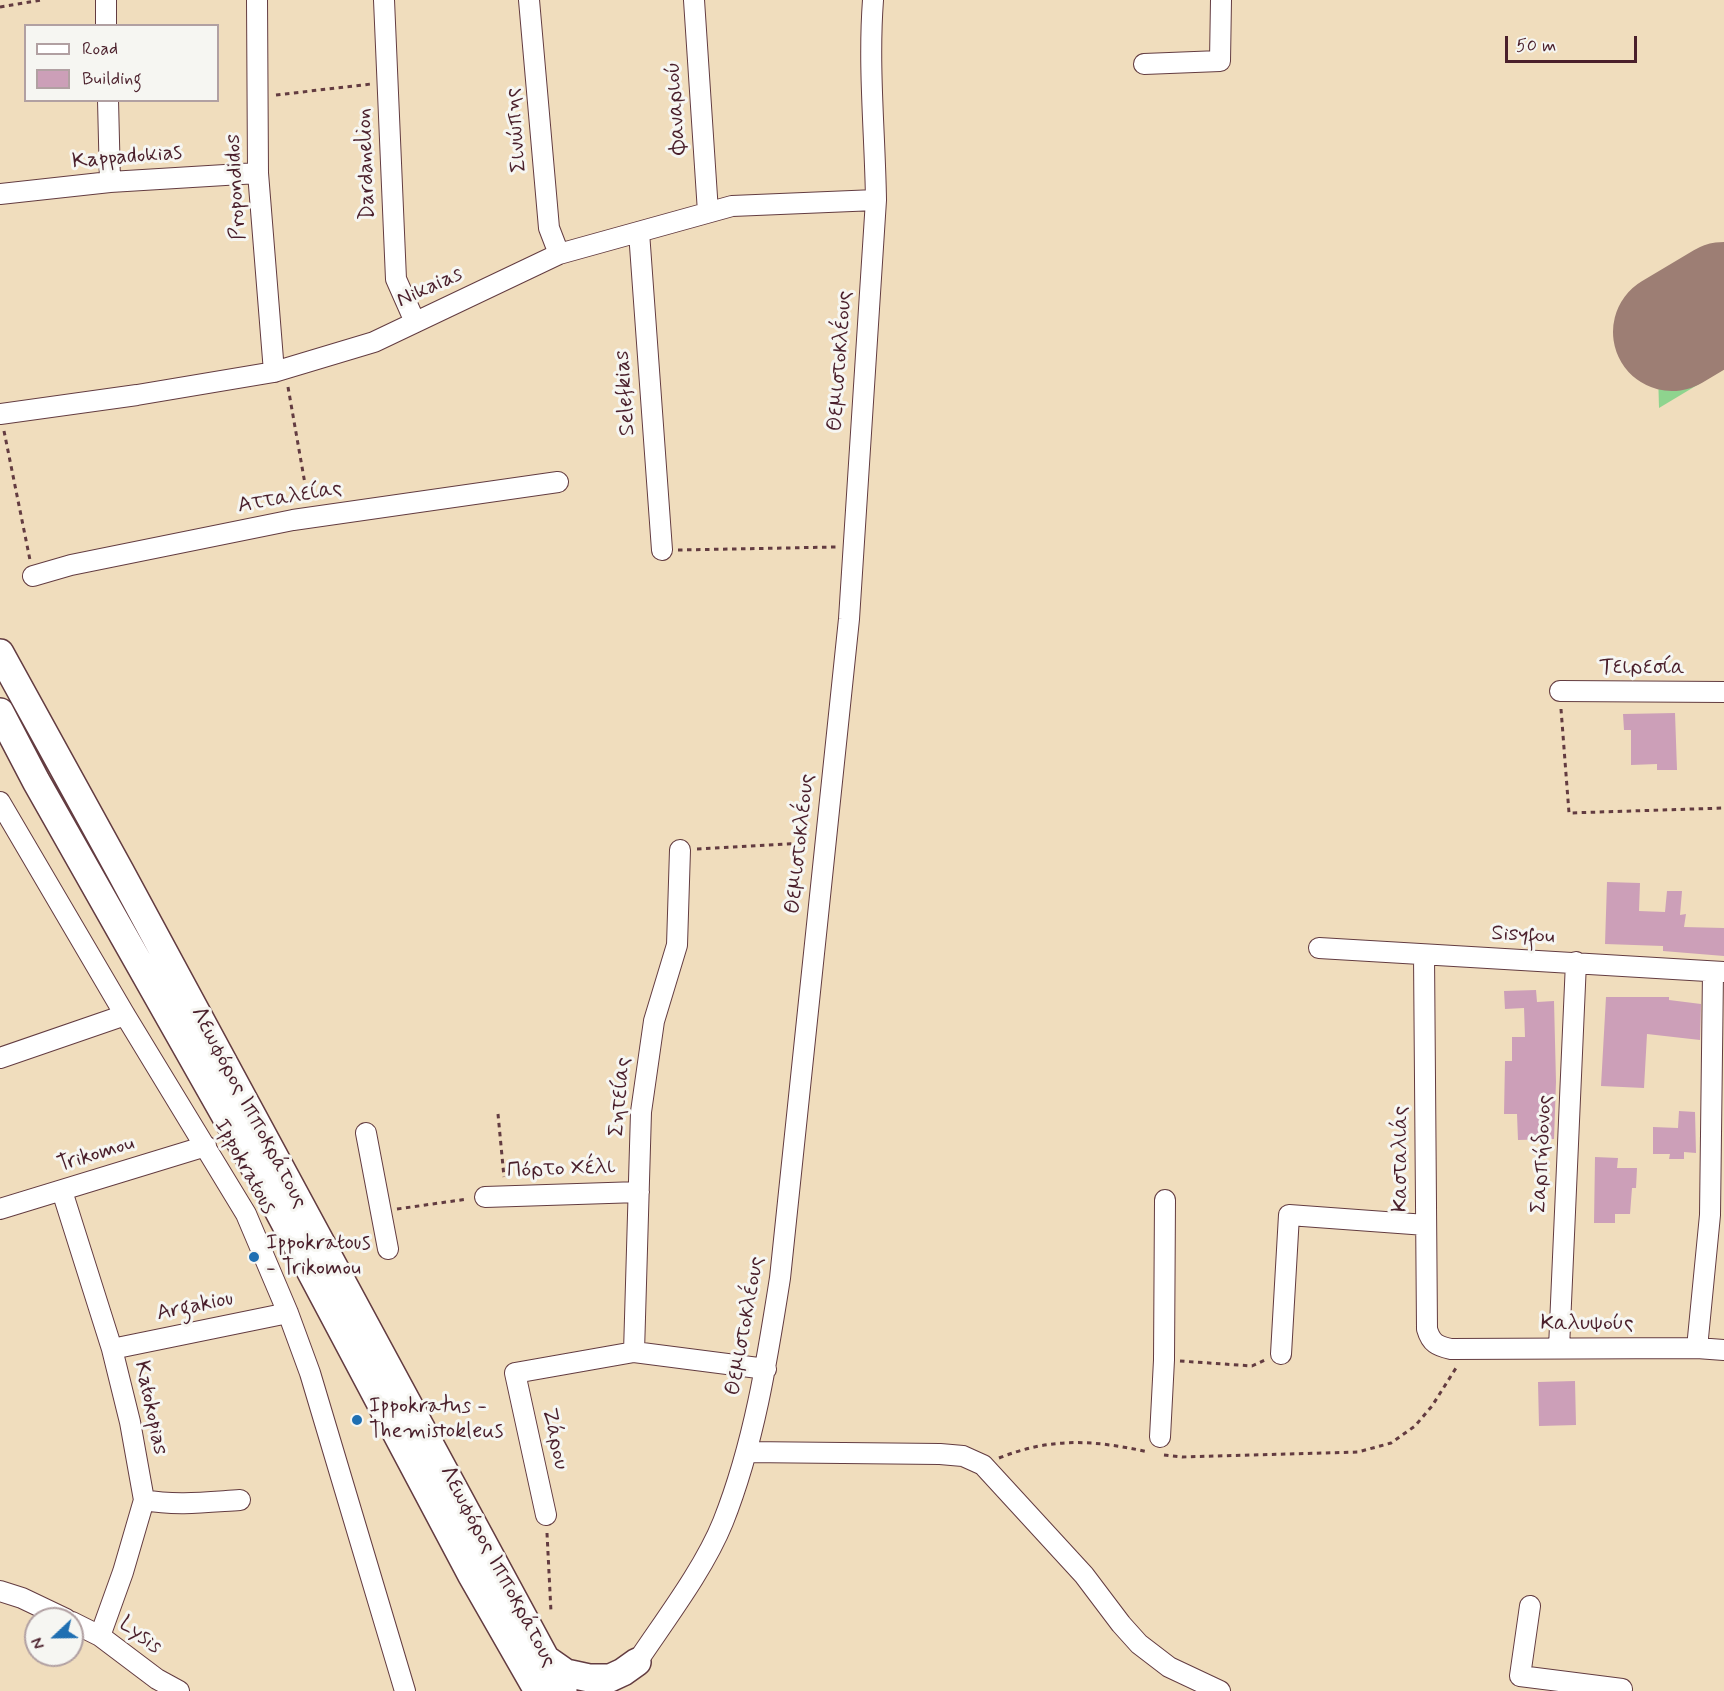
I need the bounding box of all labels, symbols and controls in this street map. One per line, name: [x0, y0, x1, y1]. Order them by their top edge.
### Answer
legend: [24, 24, 219, 102]
scale bar: [1508, 24, 1640, 62]
text: 50 m: [1516, 34, 1556, 58]
text: Road: [82, 37, 118, 61]
street label: Φαναριού: [661, 61, 693, 155]
text: Building: [82, 67, 142, 91]
street label: Σινώπης: [500, 87, 534, 173]
street label: Dardanelion: [352, 108, 382, 220]
street label: Propondidos: [221, 133, 253, 241]
street label: Kappadokias: [71, 140, 183, 176]
street label: Nikaias: [393, 261, 467, 315]
street label: Θεμιστοκλέους: [823, 290, 859, 432]
street label: Selefkias: [610, 349, 642, 437]
street label: Ατταλείας: [236, 476, 344, 520]
street label: Τειρεσία: [1599, 655, 1685, 681]
street label: Θεμιστοκλέους: [781, 773, 821, 915]
street label: Sisyfou: [1491, 921, 1555, 951]
street label: Λεωφόρος Ιπποκράτους: [184, 1003, 312, 1213]
street label: Σητείας: [604, 1056, 638, 1138]
street label: Σαρπήδονος: [1527, 1094, 1559, 1214]
street label: Κασταλιάς: [1388, 1106, 1414, 1212]
street label: Ippokratous: [207, 1115, 281, 1219]
street label: Trikomou: [54, 1131, 138, 1179]
street label: Πόρτο Χέλι: [507, 1155, 615, 1185]
place label: Ippokratous - Trikomou: [266, 1231, 371, 1282]
marker: Ippokratous - Trikomou: [247, 1250, 261, 1264]
street label: Θεμιστοκλέους: [721, 1254, 771, 1398]
street label: Argakiou: [154, 1286, 236, 1328]
street label: Καλυψούς: [1540, 1311, 1634, 1337]
street label: Katokopias: [127, 1359, 173, 1457]
place label: Ippokratus - Themistokleus: [369, 1394, 503, 1446]
street label: Ζάρου: [535, 1406, 573, 1472]
marker: Ippokratus - Themistokleus: [350, 1413, 364, 1427]
street label: Λεωφόρος Ιπποκράτους: [433, 1462, 561, 1672]
north arrow: [24, 1607, 84, 1667]
street label: Lysis: [113, 1611, 167, 1661]
text: N: [27, 1634, 50, 1652]

